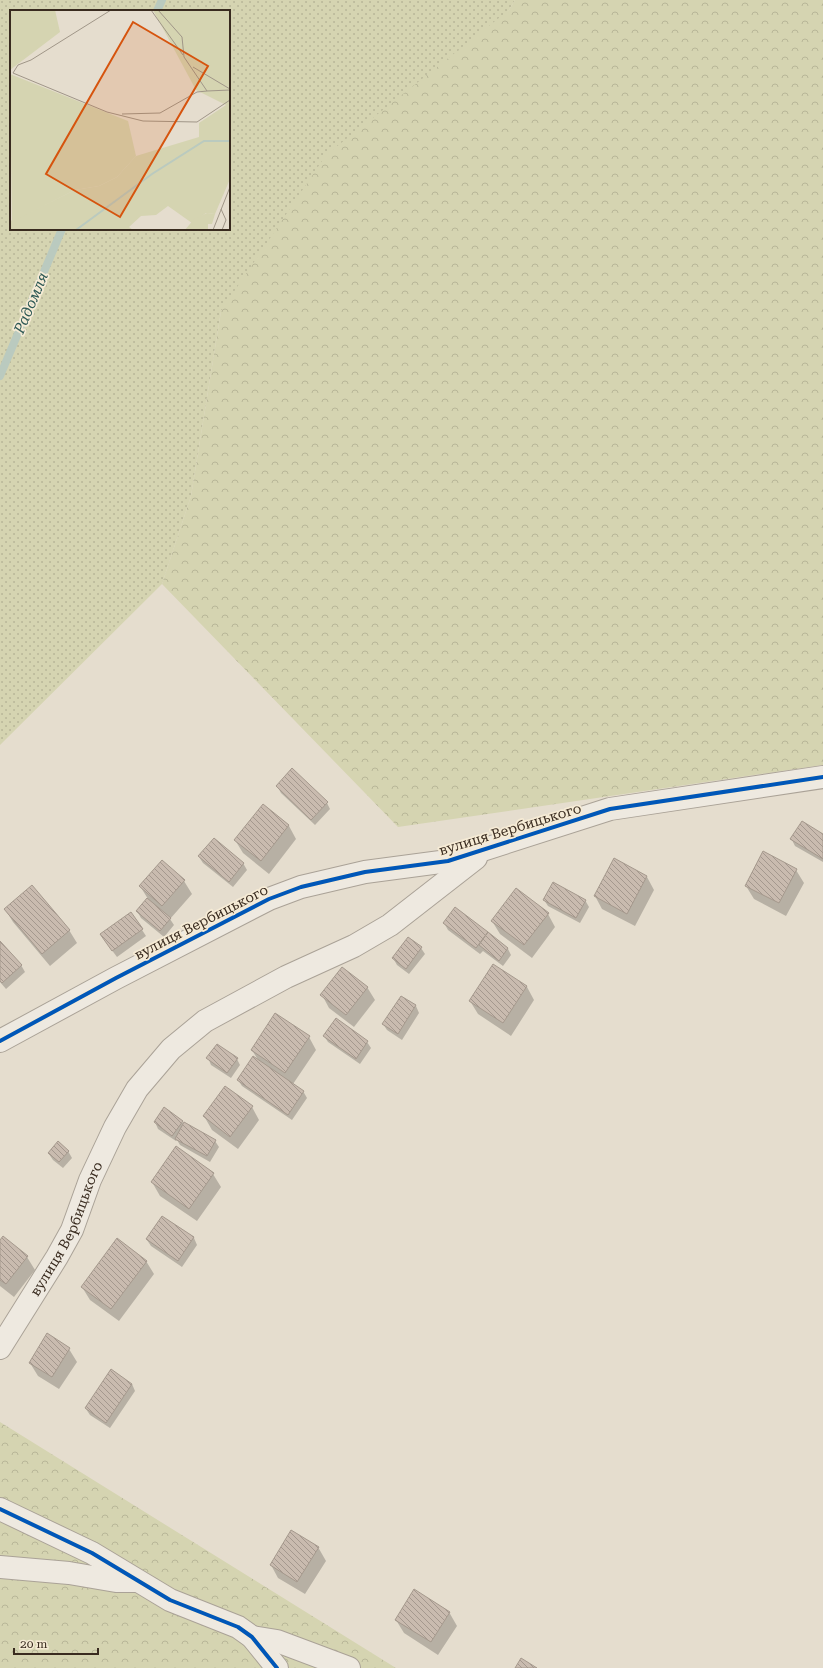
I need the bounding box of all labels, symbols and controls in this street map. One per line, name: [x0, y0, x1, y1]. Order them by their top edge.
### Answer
inset map: [10, 10, 230, 230]
water label: Радомля: [10, 269, 52, 337]
street label: вулиця Вербицького: [437, 800, 583, 858]
street label: вулиця Вербицького: [131, 881, 271, 963]
street label: вулиця Вербицького: [27, 1159, 106, 1299]
scale bar: [14, 1630, 98, 1656]
text: 20 m: [20, 1637, 47, 1651]

